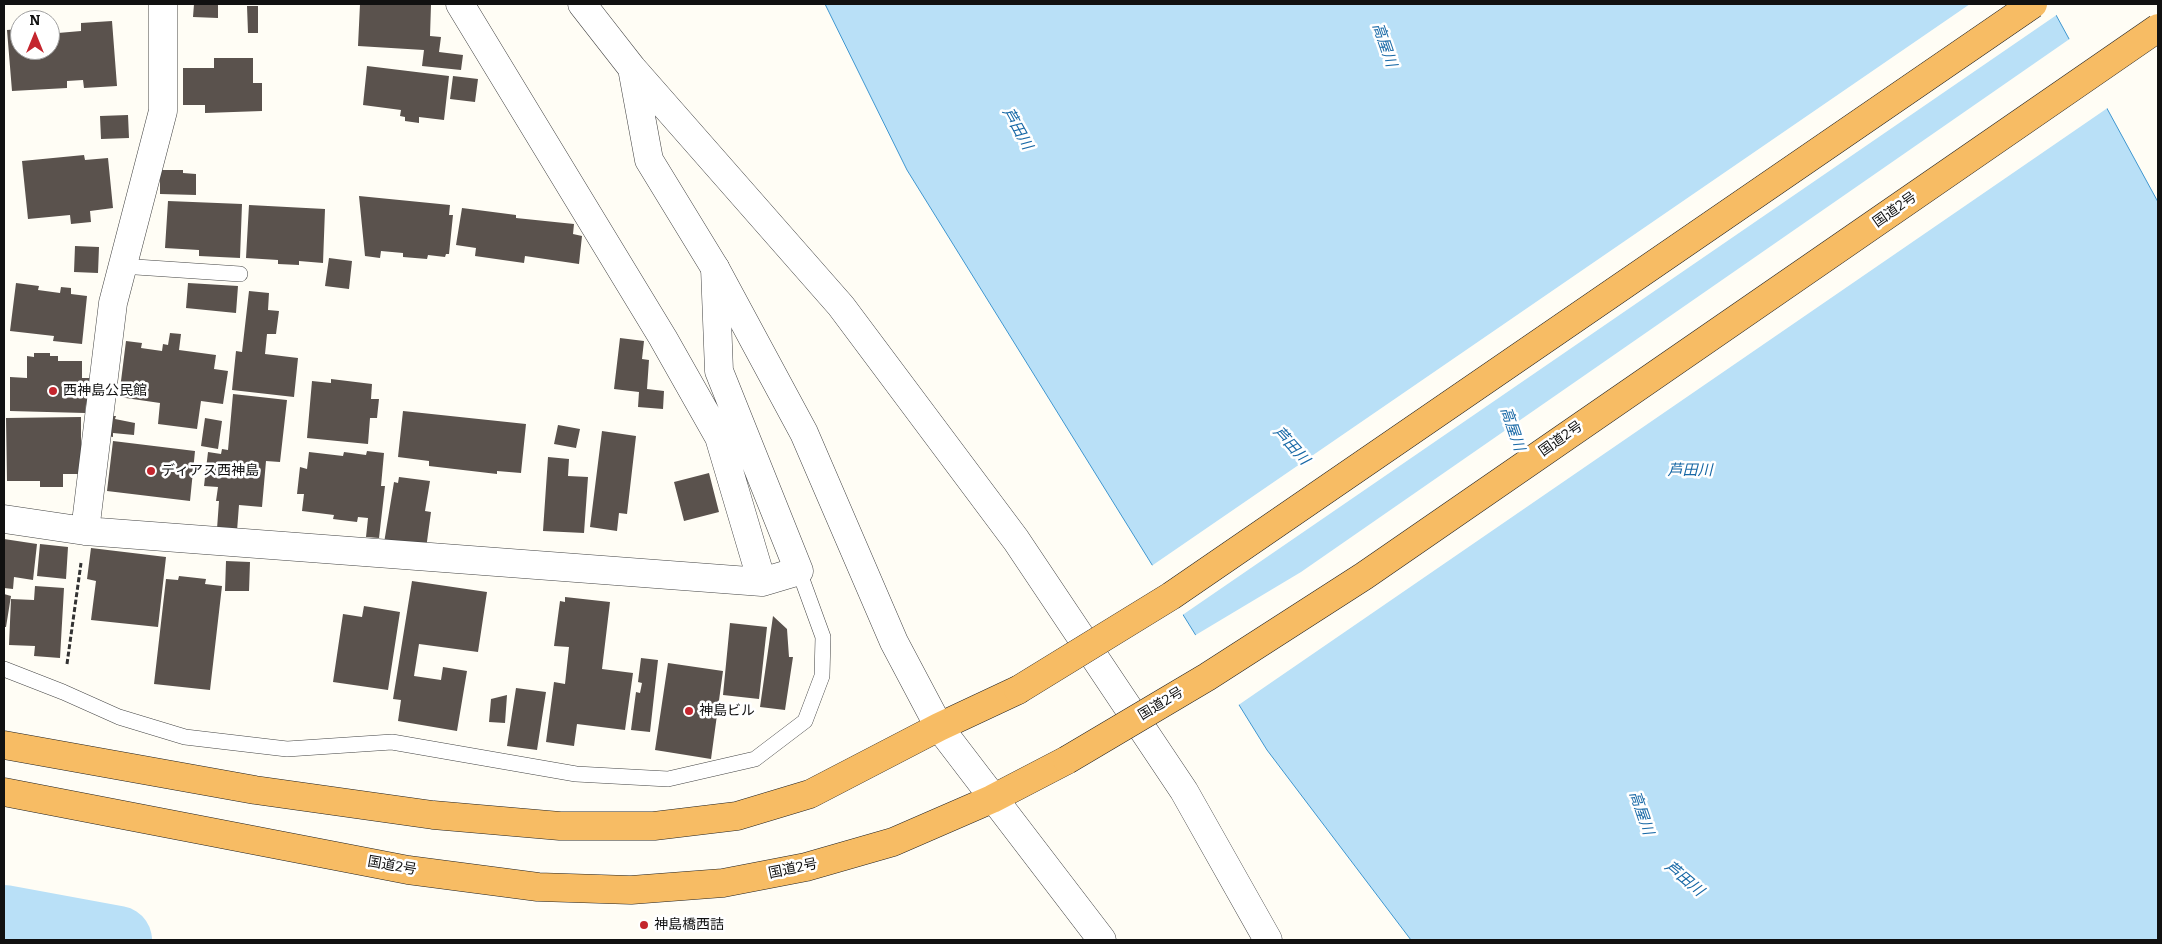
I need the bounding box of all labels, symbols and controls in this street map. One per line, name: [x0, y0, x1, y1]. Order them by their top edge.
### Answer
north arrow: [10, 10, 60, 60]
text: N: [30, 12, 40, 29]
water label: 高屋川: [1368, 21, 1400, 69]
water label: 芦田川: [998, 105, 1036, 153]
street label: 国道2号: [1870, 189, 1920, 231]
place label: 西神島公民館: [63, 383, 147, 399]
marker: 西神島公民館: [47, 385, 59, 397]
water label: 高屋川: [1496, 405, 1528, 453]
street label: 国道2号: [1536, 418, 1586, 460]
water label: 芦田川: [1269, 423, 1313, 469]
water label: 芦田川: [1668, 462, 1712, 480]
place label: ディアス西神島: [161, 463, 259, 479]
marker: ディアス西神島: [145, 465, 157, 477]
street label: 国道2号: [1135, 684, 1187, 724]
place label: 神島ビル: [699, 703, 755, 719]
marker: 神島ビル: [683, 705, 695, 717]
water label: 高屋川: [1625, 789, 1657, 837]
street label: 国道2号: [366, 853, 418, 879]
street label: 国道2号: [767, 856, 819, 882]
water label: 芦田川: [1661, 858, 1707, 900]
place label: 神島橋西詰: [654, 917, 724, 933]
marker: 神島橋西詰: [638, 919, 650, 931]

